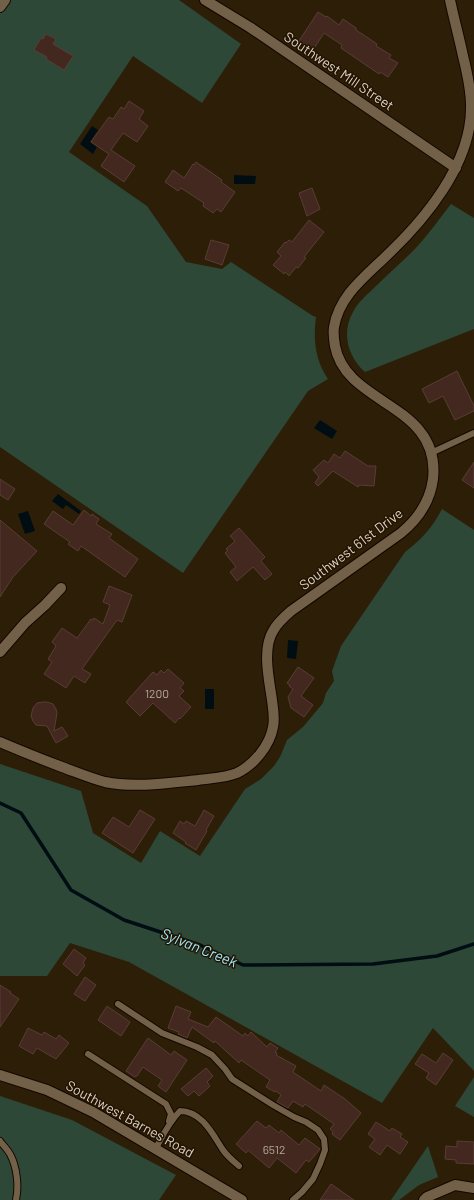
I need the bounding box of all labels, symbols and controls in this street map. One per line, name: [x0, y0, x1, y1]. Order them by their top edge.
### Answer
street label: Southwest Mill Street: [281, 28, 397, 114]
street label: Southwest 61st Drive: [296, 504, 406, 593]
house number: 1200: [145, 686, 169, 700]
water label: Sylvan Creek: [159, 924, 241, 971]
street label: Southwest Barnes Road: [63, 1076, 197, 1161]
house number: 6512: [263, 1142, 285, 1156]

